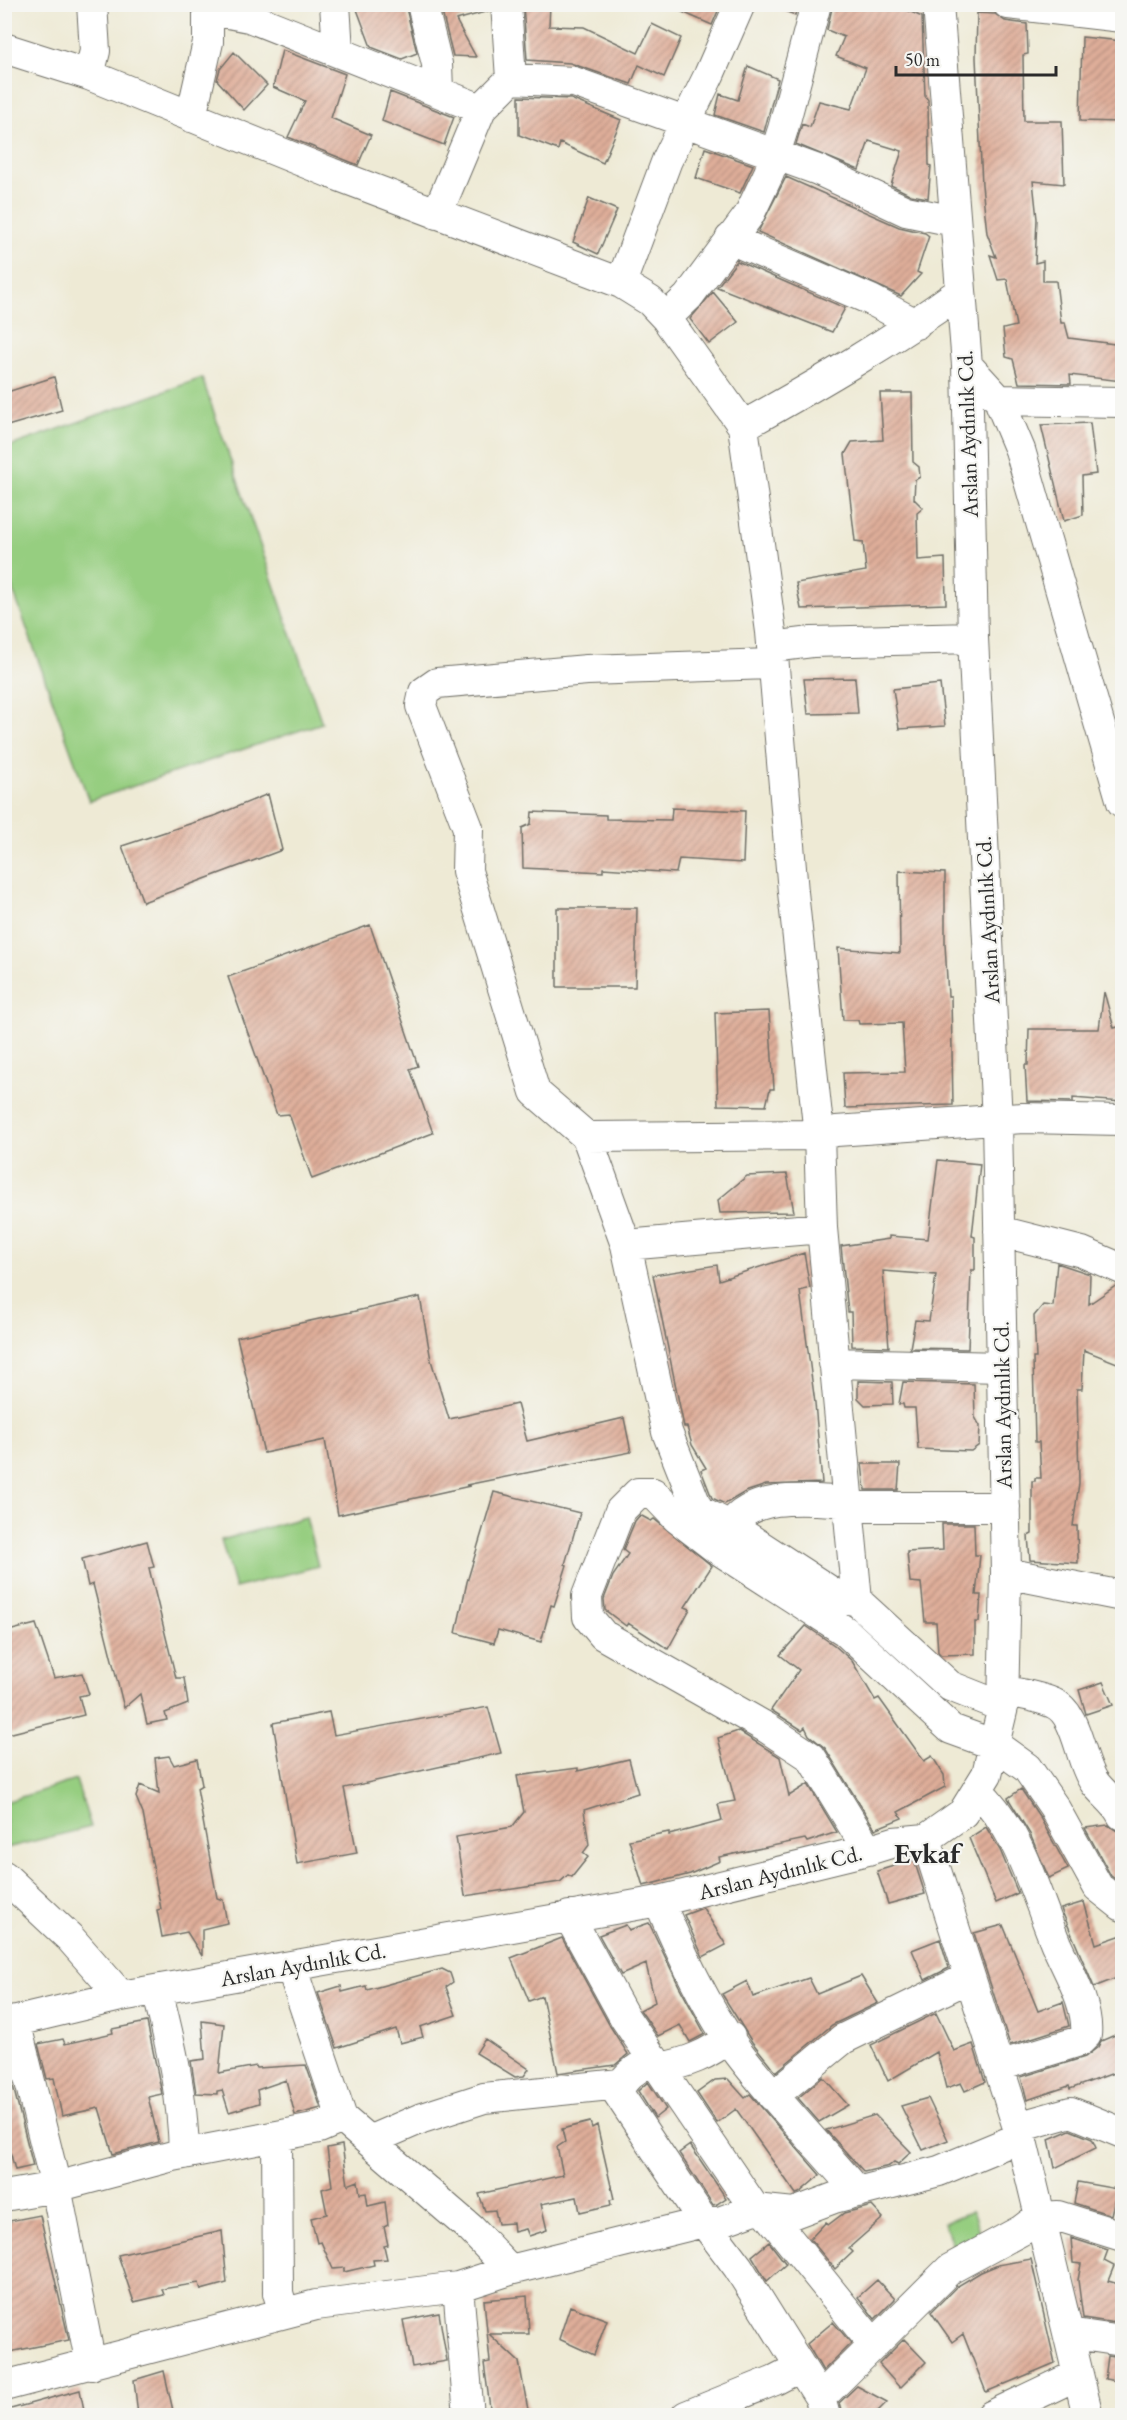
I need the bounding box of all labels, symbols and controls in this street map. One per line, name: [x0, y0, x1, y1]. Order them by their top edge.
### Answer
scale bar: [896, 39, 1056, 77]
text: 50 m: [905, 48, 940, 71]
street label: Arslan Aydınlık Cd.: [950, 350, 985, 519]
street label: Arslan Aydınlık Cd.: [969, 835, 1006, 1006]
street label: Arslan Aydınlık Cd.: [987, 1321, 1018, 1490]
district label: Evkaf: [894, 1835, 964, 1871]
street label: Arslan Aydınlık Cd.: [694, 1838, 865, 1907]
street label: Arslan Aydınlık Cd.: [217, 1936, 388, 1994]

